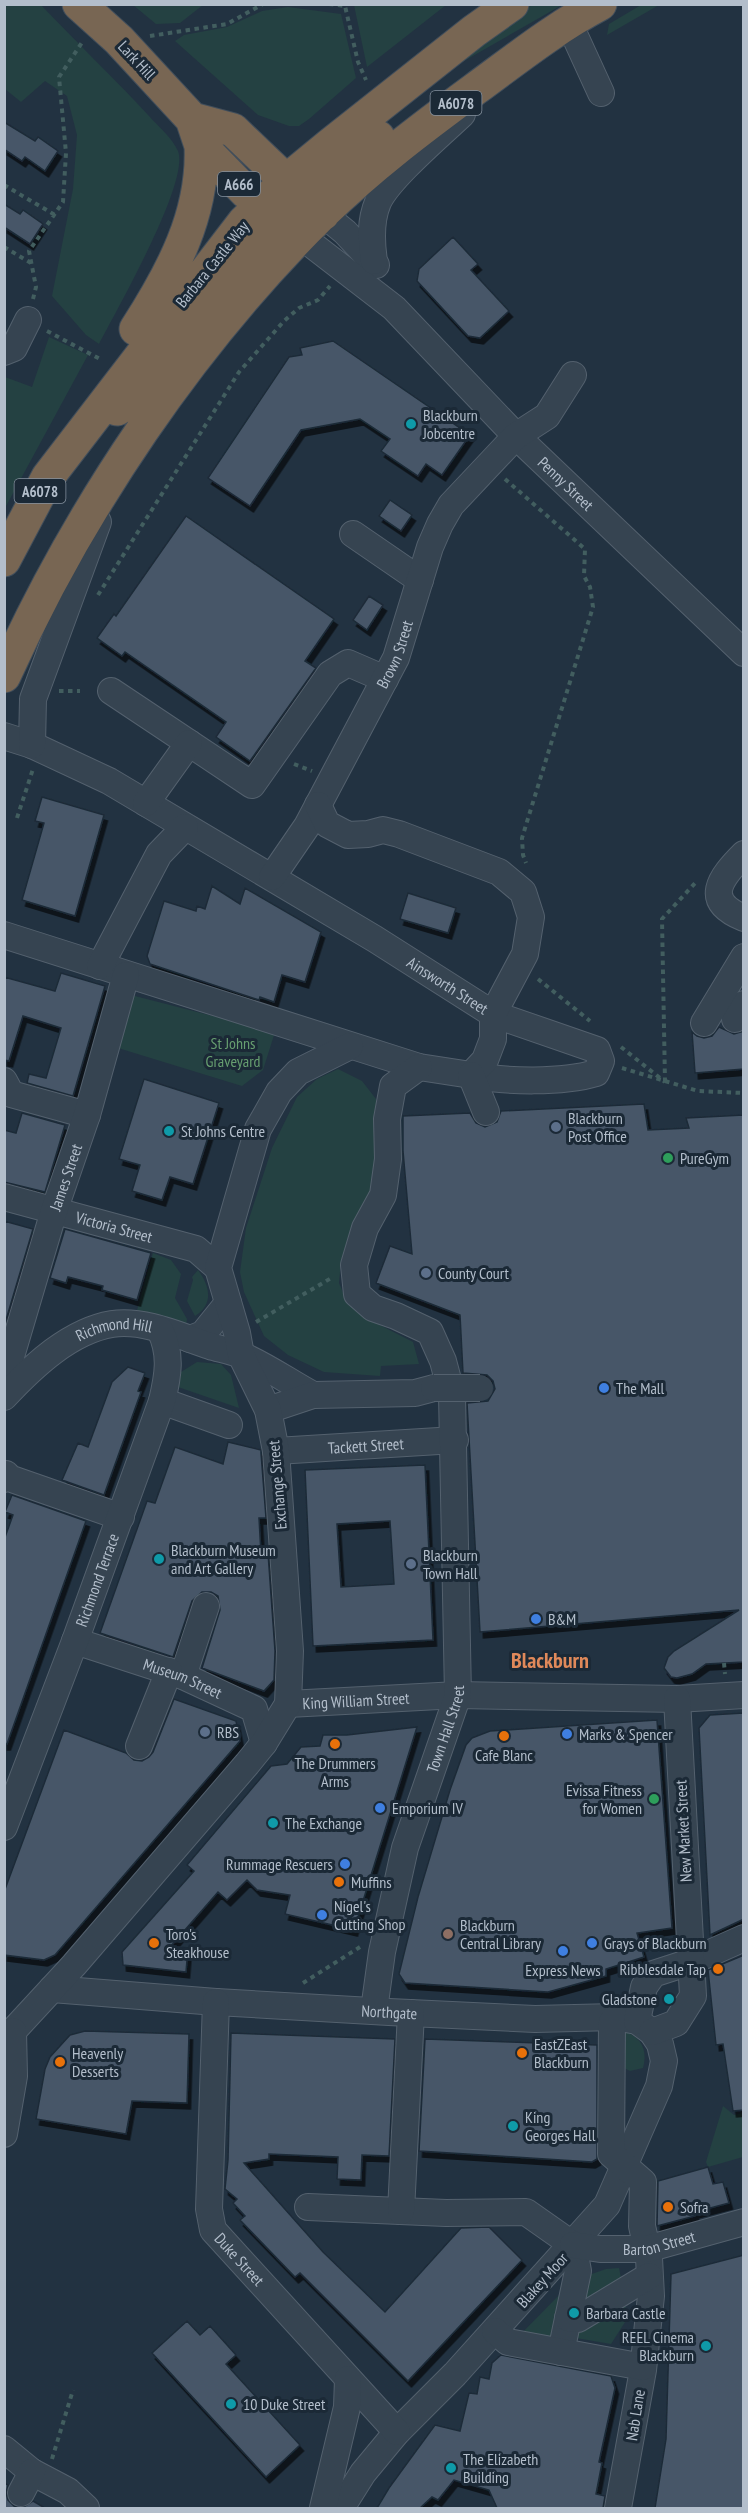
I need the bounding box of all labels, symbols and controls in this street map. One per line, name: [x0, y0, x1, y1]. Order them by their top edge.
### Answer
street label: Lark Hill: [114, 36, 160, 84]
road number: A6078: [430, 91, 482, 115]
road number: A666: [218, 172, 260, 196]
street label: Barbara Castle Way: [171, 217, 253, 311]
place label: Blackburn Jobcentre: [422, 405, 478, 443]
marker: Blackburn Jobcentre: [404, 417, 418, 431]
street label: Penny Street: [534, 452, 598, 515]
road number: A6078: [15, 479, 66, 503]
street label: Brown Street: [372, 617, 417, 692]
street label: Ainsworth Street: [403, 952, 493, 1019]
park label: St Johns Graveyard: [206, 1033, 261, 1071]
place label: Blackburn Post Office: [568, 1108, 627, 1146]
marker: Blackburn Post Office: [549, 1120, 563, 1134]
place label: St Johns Centre: [181, 1121, 265, 1141]
marker: St Johns Centre: [162, 1124, 176, 1138]
street label: James Street: [45, 1141, 87, 1214]
place label: PureGym: [680, 1148, 729, 1168]
marker: PureGym: [661, 1151, 675, 1165]
street label: Victoria Street: [72, 1207, 155, 1247]
place label: County Court: [438, 1263, 510, 1283]
marker: County Court: [419, 1266, 433, 1280]
street label: Richmond Hill: [72, 1313, 155, 1345]
place label: The Mall: [616, 1378, 665, 1398]
marker: The Mall: [597, 1381, 611, 1395]
street label: Tackett Street: [327, 1433, 405, 1458]
street label: Exchange Street: [263, 1439, 291, 1530]
street label: Richmond Terrace: [71, 1531, 123, 1629]
place label: Blackburn Museum and Art Gallery: [171, 1540, 276, 1578]
place label: Blackburn Town Hall: [423, 1545, 478, 1583]
marker: Blackburn Museum and Art Gallery: [152, 1552, 166, 1566]
marker: Blackburn Town Hall: [404, 1557, 418, 1571]
place label: B&M: [548, 1609, 576, 1629]
marker: B&M: [529, 1612, 543, 1626]
district label: Blackburn: [511, 1646, 589, 1674]
street label: Museum Street: [141, 1654, 226, 1703]
street label: Town Hall Street: [422, 1685, 468, 1775]
street label: King William Street: [302, 1688, 410, 1713]
place label: RBS: [217, 1722, 239, 1742]
place label: Marks & Spencer: [579, 1724, 673, 1744]
marker: RBS: [198, 1725, 212, 1739]
marker: Marks & Spencer: [560, 1727, 574, 1741]
marker: Cafe Blanc: [497, 1729, 511, 1743]
marker: The Drummers Arms: [328, 1737, 342, 1751]
place label: Cafe Blanc: [475, 1745, 533, 1765]
place label: The Drummers Arms: [294, 1753, 376, 1791]
street label: New Market Street: [670, 1779, 696, 1883]
place label: Evissa Fitness for Women: [566, 1780, 642, 1818]
marker: Evissa Fitness for Women: [647, 1792, 661, 1806]
place label: Emporium IV: [392, 1798, 463, 1818]
marker: Emporium IV: [373, 1801, 387, 1815]
place label: The Exchange: [285, 1813, 362, 1833]
marker: The Exchange: [266, 1816, 280, 1830]
place label: Rummage Rescuers: [226, 1854, 333, 1874]
marker: Rummage Rescuers: [338, 1857, 352, 1871]
place label: Muffins: [351, 1872, 392, 1892]
marker: Muffins: [332, 1875, 346, 1889]
place label: Nigel's Cutting Shop: [334, 1896, 405, 1934]
marker: Nigel's Cutting Shop: [315, 1908, 329, 1922]
place label: Blackburn Central Library: [460, 1915, 541, 1953]
place label: Toro's Steakhouse: [166, 1924, 229, 1962]
marker: Blackburn Central Library: [441, 1927, 455, 1941]
place label: Grays of Blackburn: [604, 1933, 707, 1953]
marker: Toro's Steakhouse: [147, 1936, 161, 1950]
marker: Grays of Blackburn: [585, 1936, 599, 1950]
marker: Express News: [556, 1944, 570, 1958]
place label: Ribblesdale Tap: [619, 1959, 706, 1979]
place label: Express News: [525, 1960, 601, 1980]
marker: Ribblesdale Tap: [711, 1962, 725, 1976]
place label: Gladstone: [602, 1989, 657, 2009]
marker: Gladstone: [662, 1992, 676, 2006]
street label: Northgate: [361, 2000, 418, 2023]
place label: EastZEast Blackburn: [534, 2034, 589, 2072]
place label: Heavenly Desserts: [72, 2043, 123, 2081]
marker: EastZEast Blackburn: [515, 2046, 529, 2060]
marker: Heavenly Desserts: [53, 2055, 67, 2069]
place label: King Georges Hall: [525, 2107, 596, 2145]
marker: King Georges Hall: [506, 2119, 520, 2133]
place label: Sofra: [680, 2197, 709, 2217]
marker: Sofra: [661, 2200, 675, 2214]
street label: Barton Street: [623, 2226, 698, 2259]
street label: Duke Street: [210, 2229, 269, 2290]
street label: Blakey Moor: [512, 2248, 572, 2312]
place label: Barbara Castle: [586, 2303, 666, 2323]
marker: Barbara Castle: [567, 2306, 581, 2320]
place label: REEL Cinema Blackburn: [622, 2327, 694, 2365]
marker: REEL Cinema Blackburn: [699, 2339, 713, 2353]
street label: Nab Lane: [621, 2388, 649, 2442]
place label: 10 Duke Street: [243, 2394, 326, 2414]
marker: 10 Duke Street: [224, 2397, 238, 2411]
place label: The Elizabeth Building: [463, 2449, 538, 2487]
marker: The Elizabeth Building: [444, 2461, 458, 2475]

